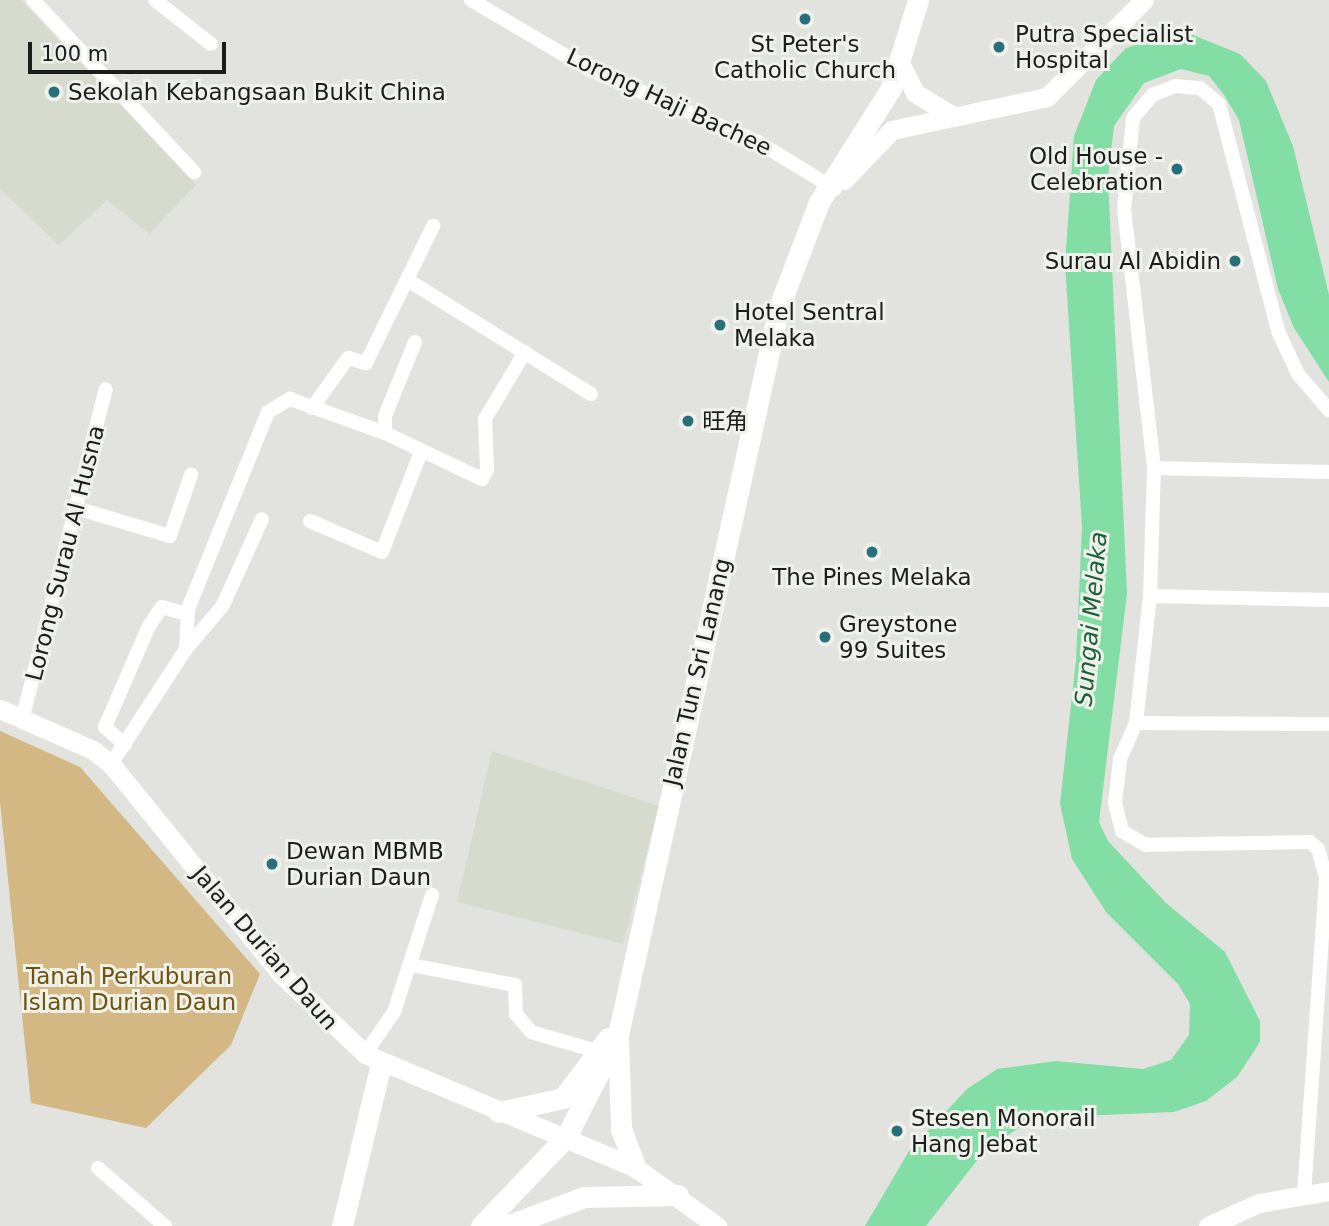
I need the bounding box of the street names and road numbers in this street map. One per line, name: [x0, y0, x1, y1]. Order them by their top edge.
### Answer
street label: Lorong Haji Bachee: [562, 42, 776, 162]
street label: Lorong Surau Al Husna: [20, 422, 110, 684]
street label: Jalan Tun Sri Lanang: [657, 555, 737, 789]
street label: Jalan Durian Daun: [186, 860, 344, 1036]

